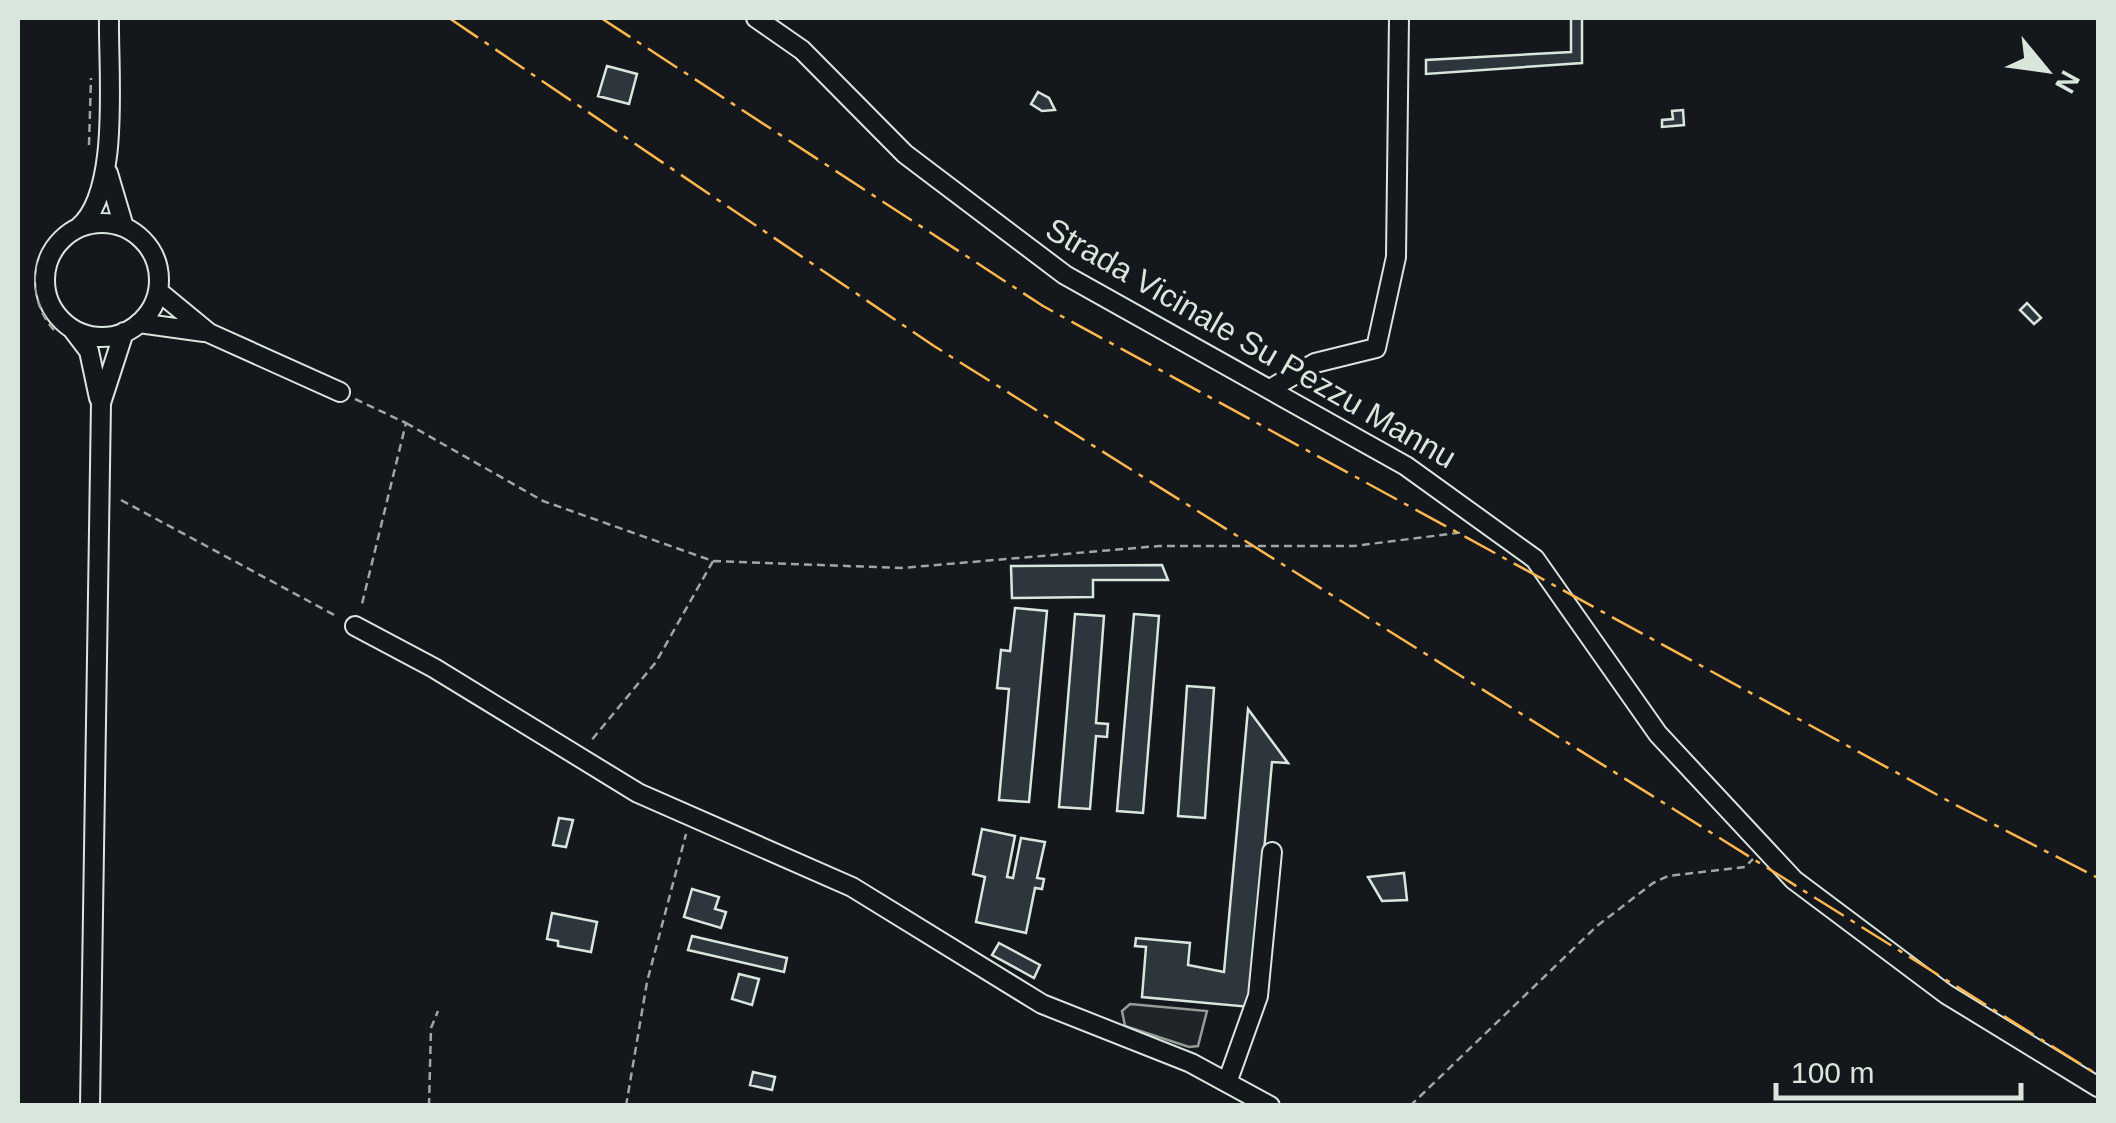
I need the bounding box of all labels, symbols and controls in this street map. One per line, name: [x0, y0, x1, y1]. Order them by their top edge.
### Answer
north arrow: [1996, 20, 2096, 120]
text: N: [2049, 66, 2086, 98]
street label: Strada Vicinale Su Pezzu Mannu: [1040, 211, 1462, 475]
scale bar: [1776, 1038, 2021, 1100]
text: 100 m: [1791, 1056, 1874, 1089]

